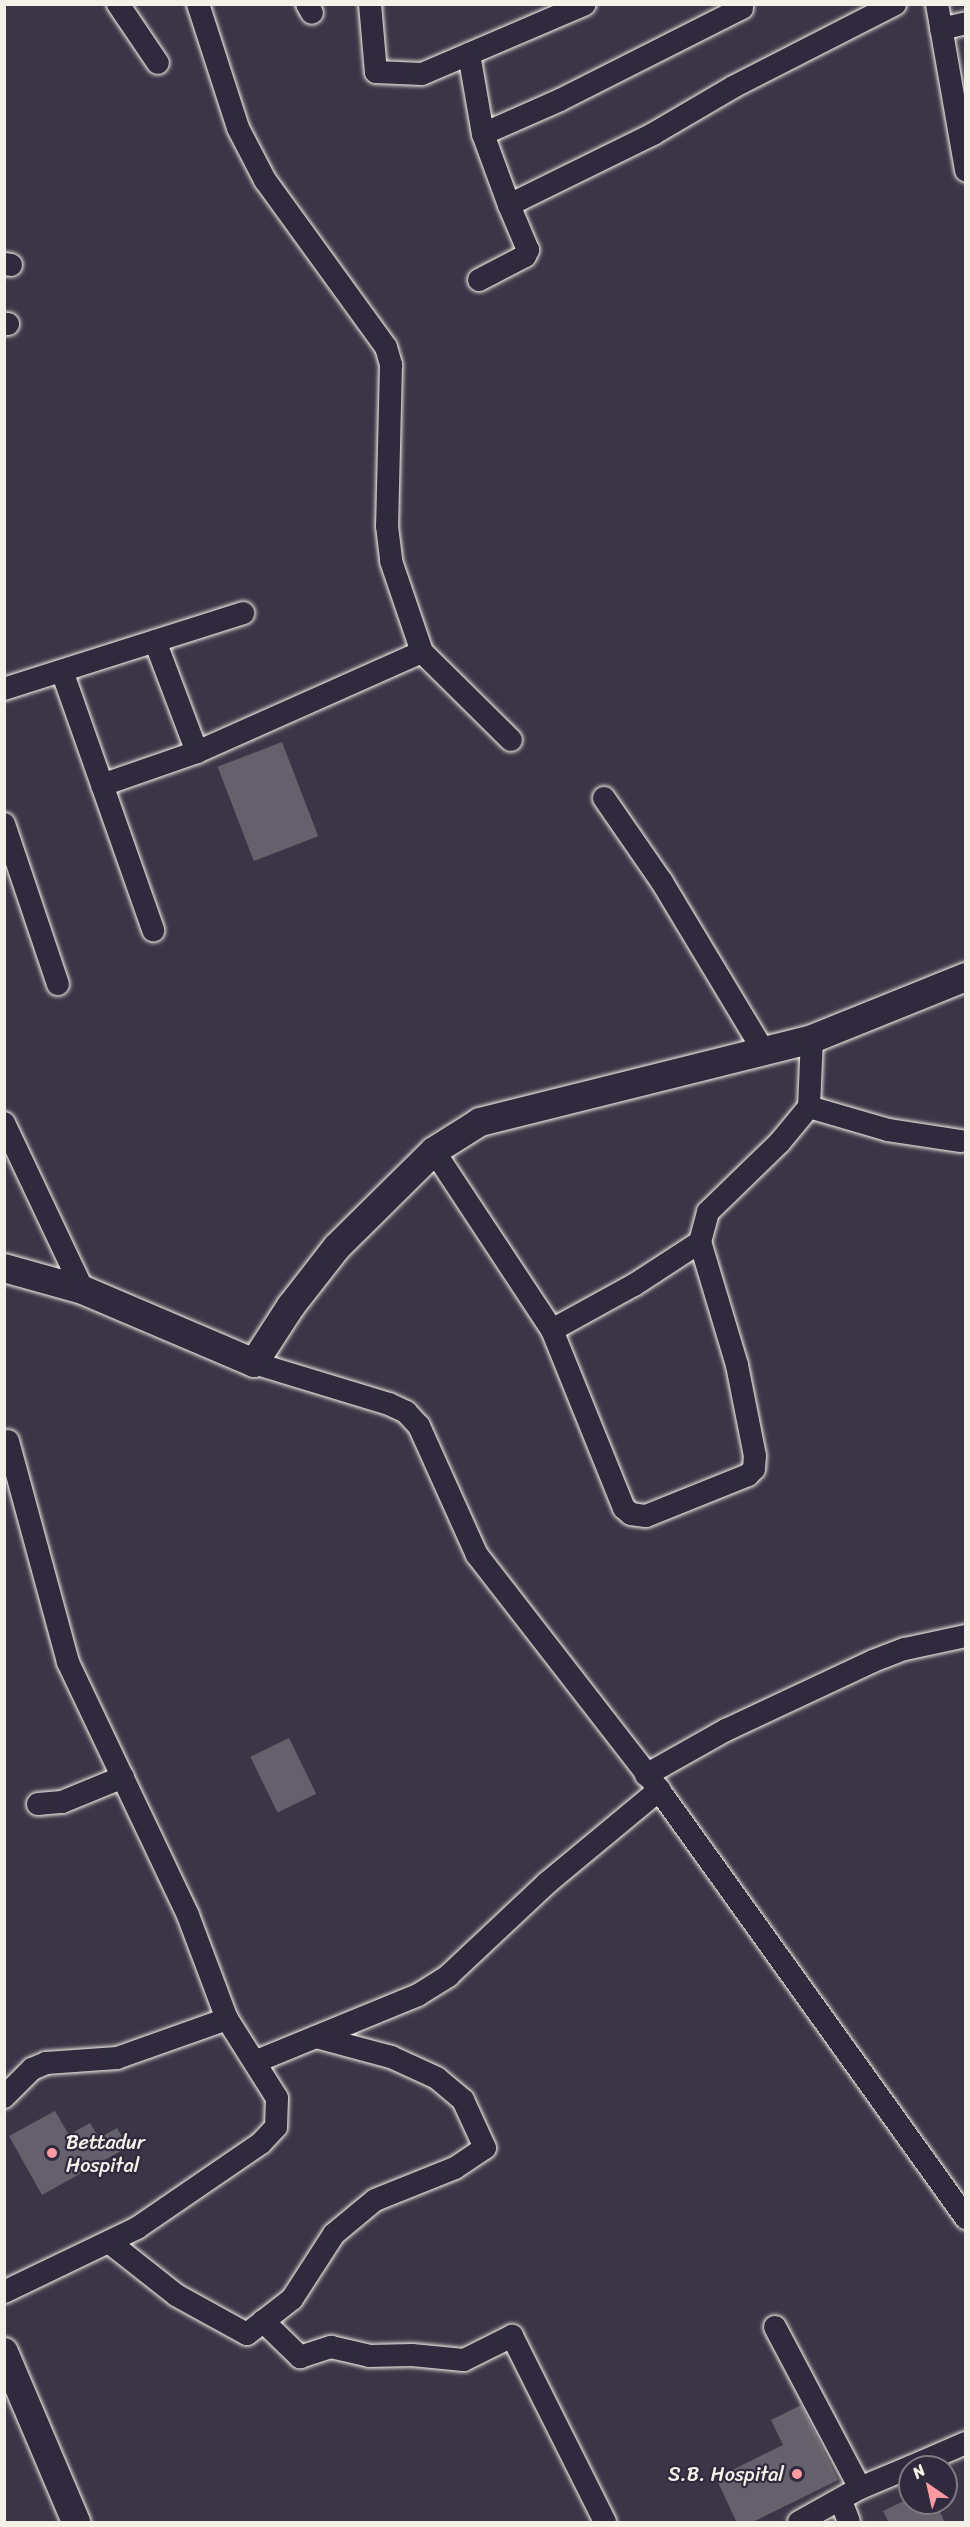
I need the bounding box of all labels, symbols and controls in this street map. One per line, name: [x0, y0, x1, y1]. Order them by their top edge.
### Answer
place label: Bettadur Hospital: [66, 2130, 145, 2177]
marker: Bettadur Hospital: [43, 2144, 61, 2162]
north arrow: [898, 2455, 958, 2515]
text: N: [906, 2456, 931, 2486]
place label: S.B. Hospital: [668, 2462, 784, 2486]
marker: S.B. Hospital: [788, 2465, 806, 2483]

